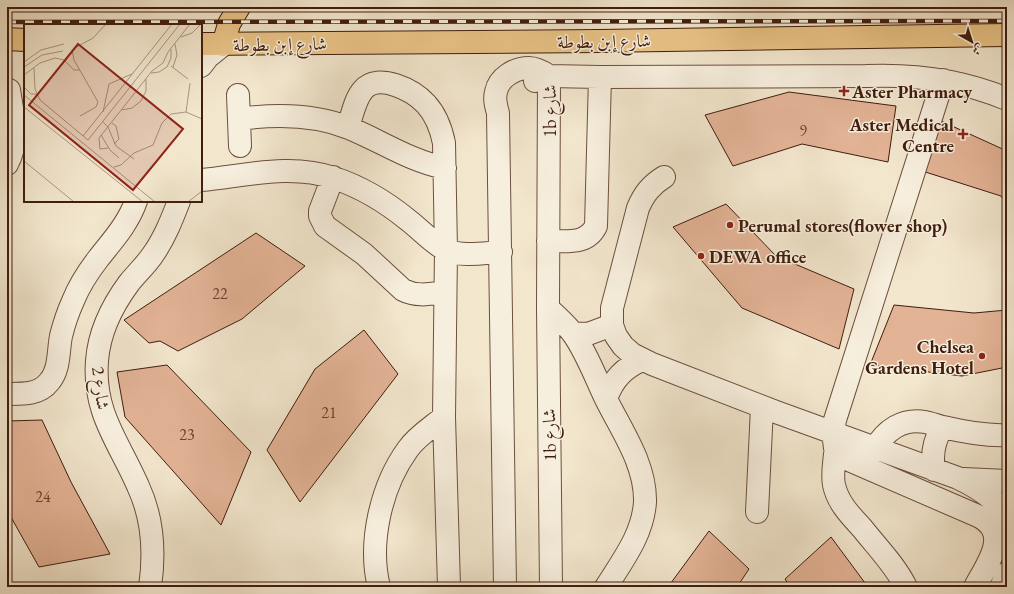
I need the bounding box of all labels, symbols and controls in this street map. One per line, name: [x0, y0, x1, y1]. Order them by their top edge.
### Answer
north arrow: [952, 22, 992, 62]
inset map: [24, 24, 202, 202]
street label: شارع إبن بطوطة: [557, 29, 651, 57]
street label: شارع إبن بطوطة: [233, 32, 327, 60]
text: ش: [970, 41, 987, 59]
place label: Aster Pharmacy: [851, 80, 972, 103]
street label: 1b شارع: [538, 85, 565, 137]
marker: Aster Pharmacy: [839, 86, 849, 96]
place label: Aster Medical Centre: [849, 113, 954, 157]
house number: 9: [799, 120, 807, 141]
marker: Aster Medical Centre: [957, 128, 969, 140]
place label: Perumal stores(flower shop): [738, 214, 947, 237]
marker: Perumal stores(flower shop): [725, 220, 735, 230]
place label: DEWA office: [709, 245, 807, 268]
marker: DEWA office: [696, 251, 706, 261]
house number: 22: [212, 283, 228, 304]
place label: Chelsea Gardens Hotel: [865, 335, 974, 379]
marker: Chelsea Gardens Hotel: [977, 351, 987, 361]
street label: شارع 2: [83, 365, 115, 411]
house number: 21: [321, 402, 337, 423]
street label: 1b شارع: [537, 408, 565, 462]
house number: 23: [179, 424, 195, 445]
house number: 24: [35, 486, 51, 507]

